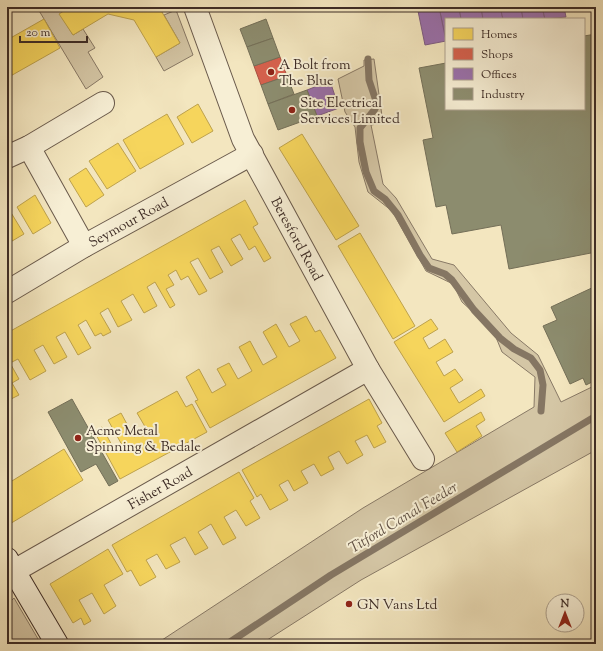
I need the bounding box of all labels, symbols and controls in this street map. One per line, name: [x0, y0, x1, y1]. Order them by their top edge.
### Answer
scale bar: [20, 18, 87, 44]
legend: [445, 18, 585, 110]
text: 20 m: [26, 24, 51, 42]
text: Homes: [481, 26, 517, 44]
text: Shops: [481, 46, 513, 64]
place label: A Bolt from The Blue: [279, 56, 351, 92]
text: Offices: [481, 66, 517, 84]
marker: A Bolt from The Blue: [266, 67, 276, 77]
text: Industry: [481, 86, 525, 104]
place label: Site Electrical Services Limited: [300, 94, 400, 130]
marker: Site Electrical Services Limited: [287, 105, 297, 115]
street label: Seymour Road: [85, 193, 173, 254]
street label: Beresford Road: [265, 194, 326, 285]
place label: Acme Metal Spinning & Bedale: [86, 422, 201, 458]
marker: Acme Metal Spinning & Bedale: [73, 433, 83, 443]
street label: Fisher Road: [125, 463, 197, 516]
water label: Titford Canal Feeder: [345, 477, 463, 559]
north arrow: [545, 593, 585, 633]
place label: GN Vans Ltd: [357, 596, 437, 616]
text: N: [560, 596, 570, 612]
marker: GN Vans Ltd: [344, 599, 354, 609]

